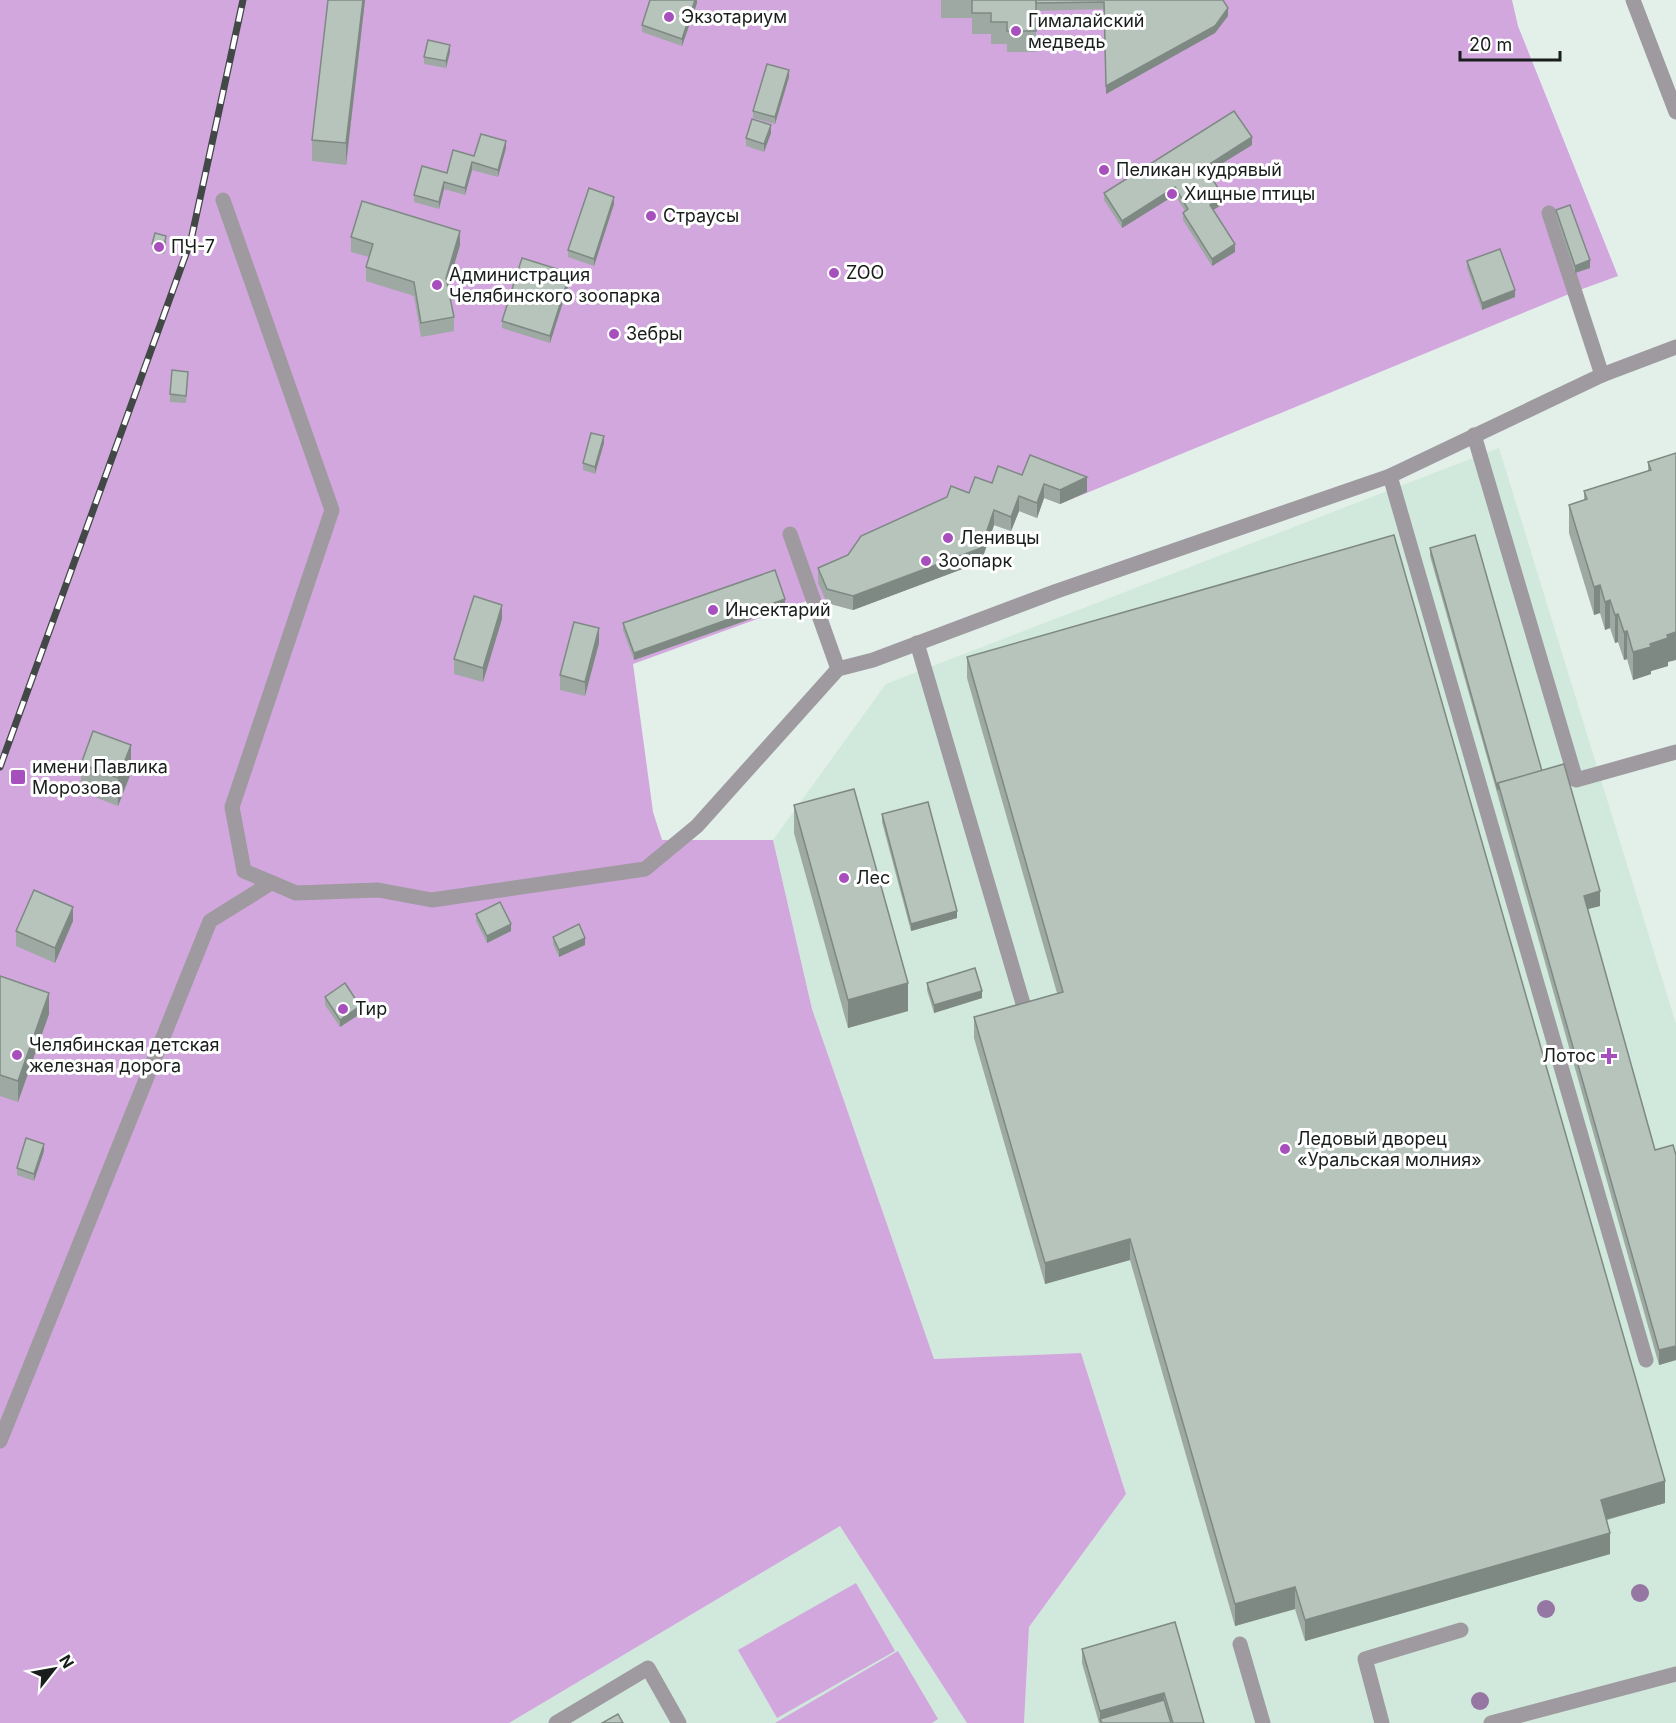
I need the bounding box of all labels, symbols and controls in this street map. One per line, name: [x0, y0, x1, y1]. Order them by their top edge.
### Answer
place label: Экзотариум: [681, 6, 787, 27]
marker: Экзотариум: [662, 10, 676, 24]
place label: Гималайский медведь: [1028, 10, 1144, 52]
marker: Гималайский медведь: [1009, 24, 1023, 38]
scale bar: [1460, 24, 1560, 62]
text: 20 m: [1469, 34, 1512, 55]
place label: Пеликан кудрявый: [1116, 159, 1282, 180]
marker: Пеликан кудрявый: [1097, 163, 1111, 177]
place label: Хищные птицы: [1184, 183, 1315, 204]
marker: Хищные птицы: [1165, 187, 1179, 201]
place label: Страусы: [663, 205, 739, 226]
marker: Страусы: [644, 209, 658, 223]
place label: ПЧ-7: [171, 236, 215, 257]
marker: ПЧ-7: [152, 240, 166, 254]
place label: ZOO: [846, 262, 884, 283]
place label: Администрация Челябинского зоопарка: [449, 264, 660, 306]
marker: ZOO: [827, 266, 841, 280]
marker: Администрация Челябинского зоопарка: [430, 278, 444, 292]
place label: Зебры: [626, 323, 683, 344]
marker: Зебры: [607, 327, 621, 341]
place label: Ленивцы: [960, 527, 1039, 548]
marker: Ленивцы: [941, 531, 955, 545]
place label: Зоопарк: [938, 550, 1012, 571]
marker: Зоопарк: [919, 554, 933, 568]
place label: Инсектарий: [725, 599, 831, 620]
marker: Инсектарий: [706, 603, 720, 617]
place label: имени Павлика Морозова: [32, 756, 168, 798]
marker: имени Павлика Морозова: [9, 768, 27, 786]
place label: Лес: [856, 867, 890, 888]
marker: Лес: [837, 871, 851, 885]
place label: Тир: [355, 998, 387, 1019]
marker: Тир: [336, 1002, 350, 1016]
place label: Челябинская детская железная дорога: [29, 1034, 220, 1076]
place label: Лотос: [1543, 1045, 1596, 1066]
marker: Лотос: [1600, 1047, 1618, 1065]
marker: Челябинская детская железная дорога: [10, 1048, 24, 1062]
place label: Ледовый дворец «Уральская молния»: [1297, 1128, 1482, 1170]
marker: Ледовый дворец «Уральская молния»: [1278, 1142, 1292, 1156]
north arrow: [24, 1639, 84, 1699]
text: N: [55, 1651, 79, 1672]

